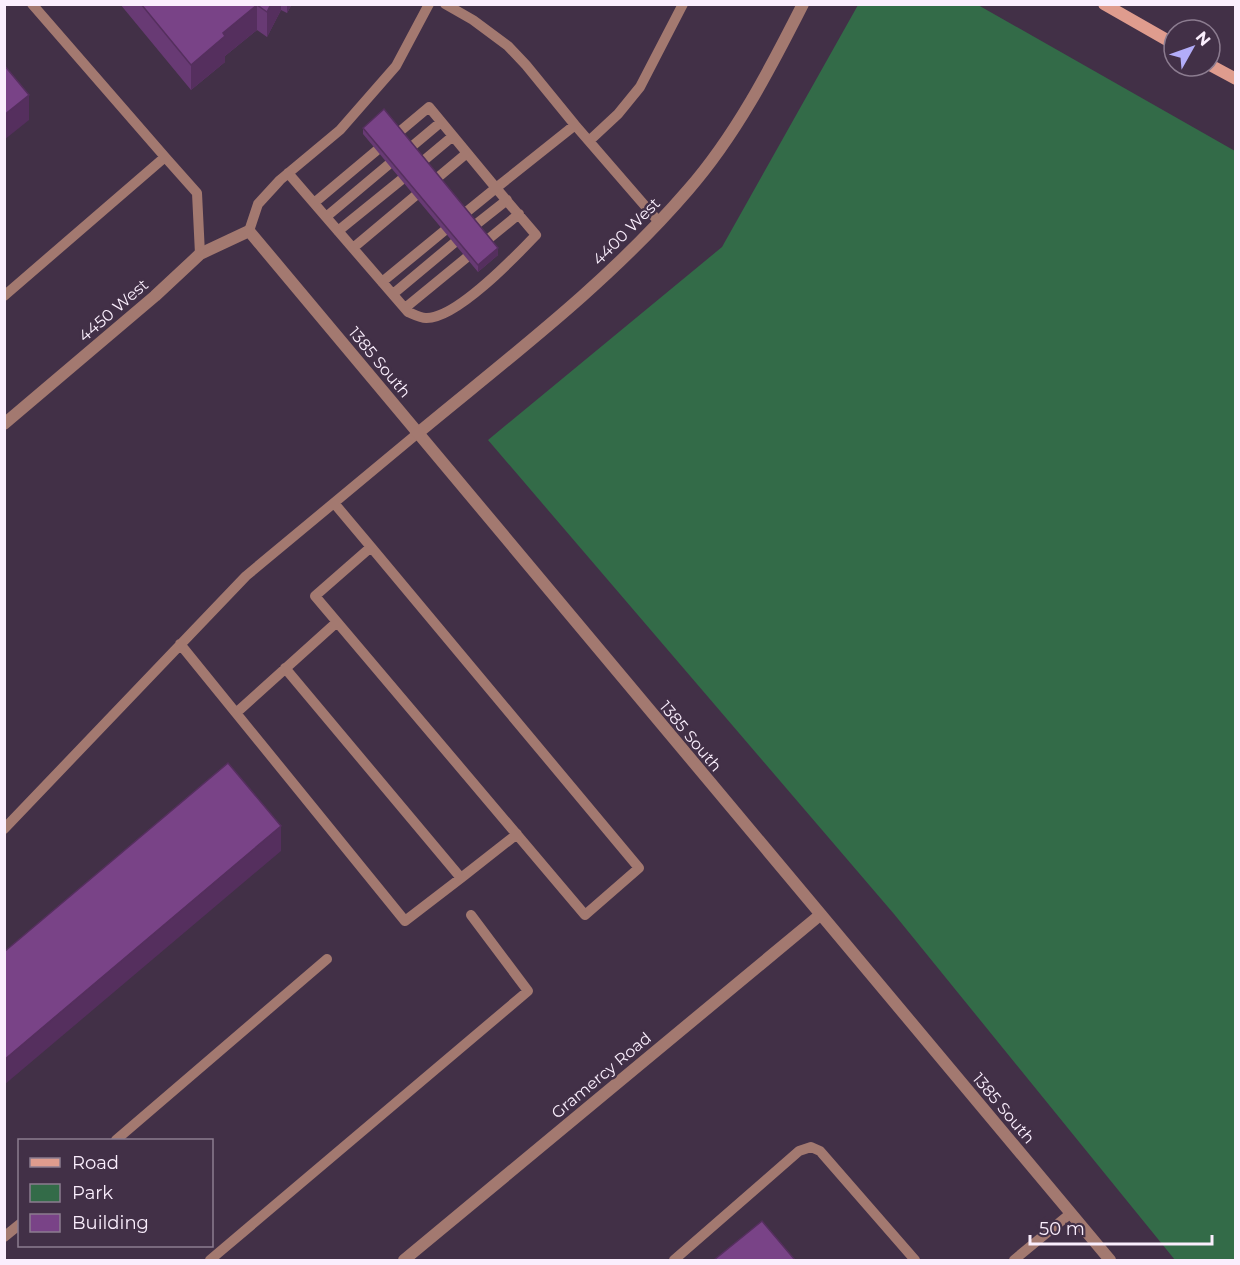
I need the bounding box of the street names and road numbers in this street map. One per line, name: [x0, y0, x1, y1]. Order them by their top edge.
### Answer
street label: 4400 West: [589, 193, 664, 269]
street label: 4450 West: [75, 275, 152, 346]
street label: 1385 South: [345, 323, 415, 401]
street label: 1385 South: [656, 697, 726, 775]
street label: Gramercy Road: [548, 1028, 655, 1123]
street label: 1385 South: [969, 1069, 1039, 1147]

